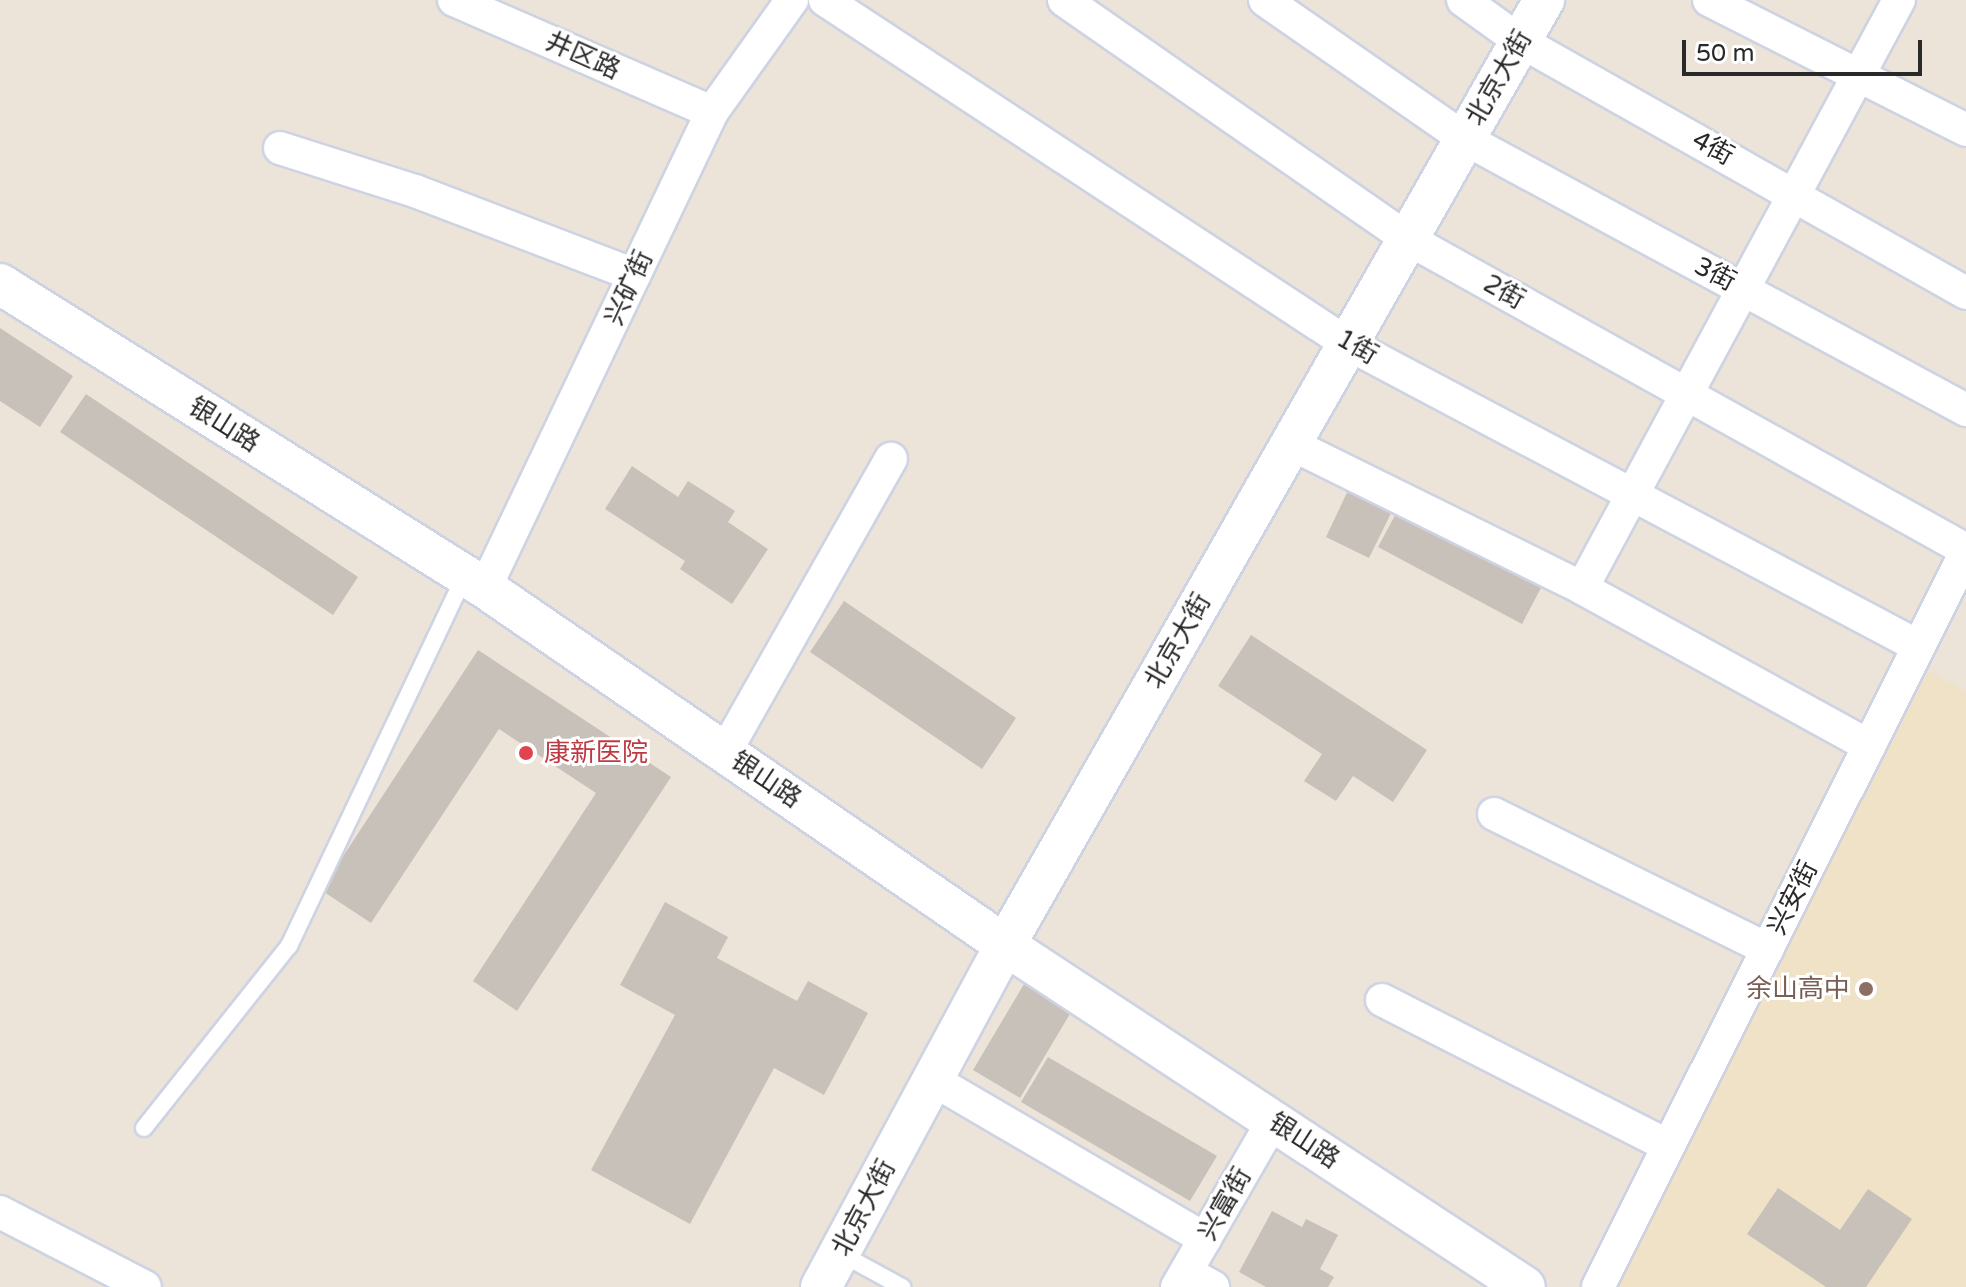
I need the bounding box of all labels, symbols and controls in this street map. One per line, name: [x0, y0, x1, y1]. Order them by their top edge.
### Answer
scale bar: [1686, 24, 1926, 74]
street label: 北京大街: [1459, 25, 1539, 131]
street label: 井区路: [541, 26, 625, 86]
text: 50 m: [1696, 39, 1754, 68]
street label: 4街: [1687, 124, 1739, 172]
street label: 兴矿街: [598, 246, 660, 330]
street label: 3街: [1689, 250, 1741, 298]
street label: 2街: [1478, 268, 1530, 316]
street label: 1街: [1331, 323, 1383, 371]
street label: 银山路: [183, 391, 265, 459]
street label: 北京大街: [1138, 588, 1218, 694]
place label: 康新医院: [544, 737, 648, 769]
marker: 康新医院: [515, 742, 537, 764]
street label: 银山路: [725, 745, 807, 815]
street label: 兴安街: [1761, 856, 1825, 940]
place label: 余山高中: [1746, 973, 1850, 1005]
marker: 余山高中: [1857, 980, 1875, 998]
street label: 银山路: [1263, 1107, 1345, 1175]
street label: 北京大街: [826, 1155, 902, 1261]
street label: 兴富街: [1192, 1162, 1258, 1246]

